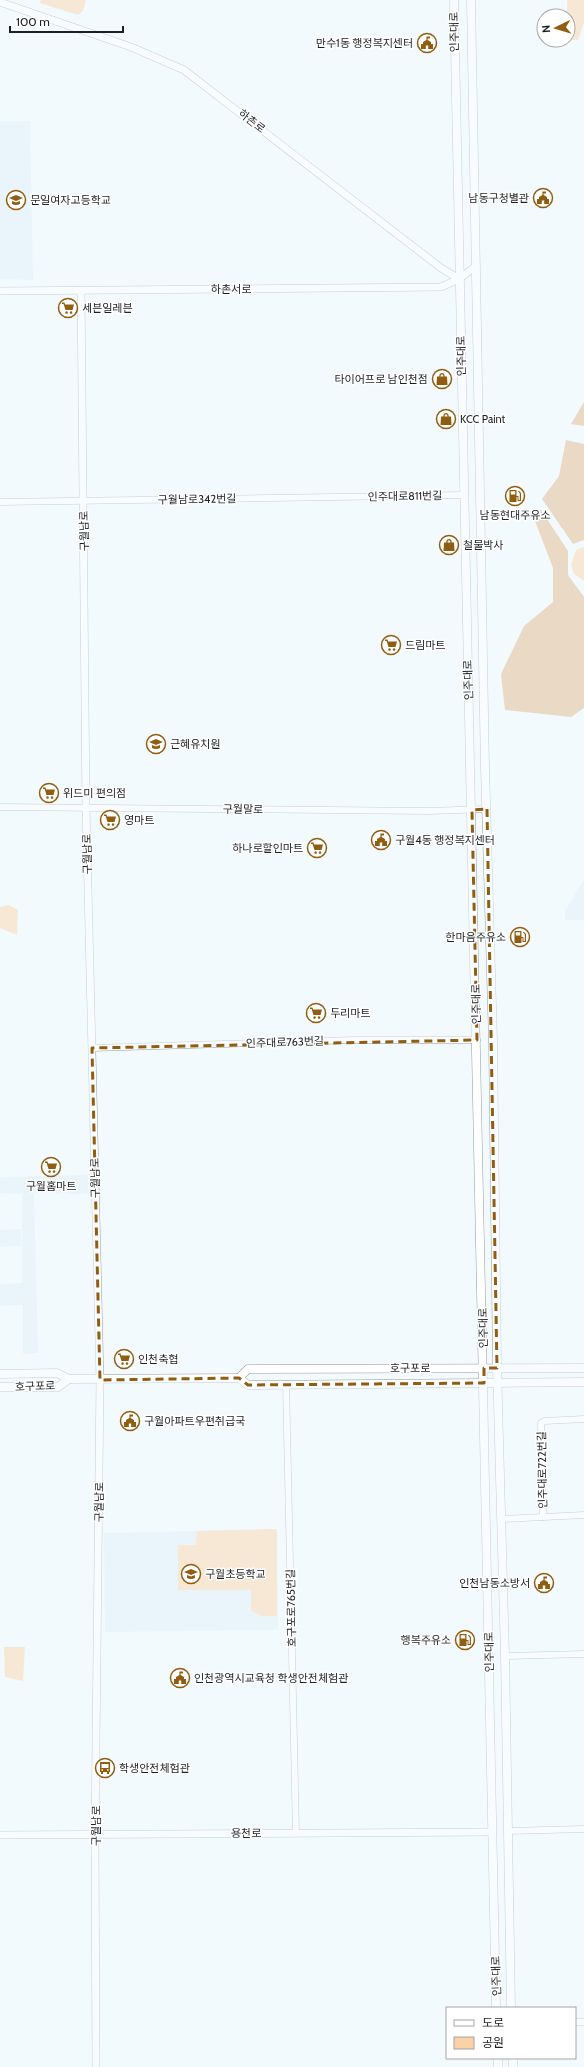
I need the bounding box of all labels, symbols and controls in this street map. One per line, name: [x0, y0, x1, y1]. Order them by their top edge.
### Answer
scale bar: [10, 8, 123, 34]
north arrow: [536, 8, 576, 48]
street label: 인주대로: [447, 12, 461, 52]
text: 100 m: [16, 14, 50, 29]
text: N: [539, 24, 553, 33]
public building icon: 만수1동 행정복지센터: [416, 32, 438, 54]
place label: 만수1동 행정복지센터: [316, 36, 413, 50]
street label: 하촌로: [236, 106, 268, 136]
public building icon: 남동구청별관: [532, 187, 554, 209]
school or university icon: 문일여자고등학교: [5, 189, 27, 211]
place label: 남동구청별관: [468, 191, 529, 205]
place label: 문일여자고등학교: [30, 193, 111, 207]
street label: 하촌서로: [211, 282, 251, 296]
supermarket icon: 세븐일레븐: [57, 297, 79, 319]
place label: 세븐일레븐: [82, 301, 133, 315]
street label: 인주대로: [454, 336, 468, 376]
shop icon: 타이어프로 남인천점: [431, 368, 453, 390]
place label: 타이어프로 남인천점: [334, 372, 428, 386]
shop icon: KCC Paint: [435, 408, 457, 430]
place label: KCC Paint: [460, 412, 506, 426]
fuel station icon: 남동현대주유소: [504, 485, 526, 507]
street label: 인주대로811번길: [368, 488, 442, 504]
street label: 구월남로342번길: [157, 491, 237, 507]
place label: 남동현대주유소: [480, 508, 550, 522]
street label: 구월남로: [77, 511, 91, 551]
shop icon: 철물박사: [438, 534, 460, 556]
place label: 철물박사: [463, 538, 503, 552]
supermarket icon: 드림마트: [380, 634, 402, 656]
place label: 드림마트: [405, 638, 445, 652]
street label: 인주대로: [460, 660, 476, 700]
school or university icon: 근혜유치원: [145, 733, 167, 755]
place label: 근혜유치원: [170, 737, 221, 751]
supermarket icon: 위드미 편의점: [38, 782, 60, 804]
place label: 위드미 편의점: [63, 786, 126, 800]
street label: 구월말로: [223, 802, 263, 816]
supermarket icon: 영마트: [99, 809, 121, 831]
place label: 영마트: [124, 813, 154, 827]
public building icon: 구월4동 행정복지센터: [370, 829, 392, 851]
place label: 구월4동 행정복지센터: [395, 833, 495, 847]
street label: 구월남로: [80, 834, 94, 874]
supermarket icon: 하나로할인마트: [306, 837, 328, 859]
place label: 하나로할인마트: [232, 841, 303, 855]
fuel station icon: 한마음주유소: [509, 926, 531, 948]
place label: 한마음주유소: [445, 930, 506, 944]
street label: 인주대로: [469, 984, 483, 1024]
supermarket icon: 두리마트: [305, 1002, 327, 1024]
place label: 두리마트: [330, 1006, 370, 1020]
street label: 인주대로763번길: [246, 1034, 324, 1050]
supermarket icon: 구월홈마트: [40, 1156, 62, 1178]
street label: 구월남로: [88, 1158, 102, 1198]
place label: 구월홈마트: [26, 1179, 76, 1193]
street label: 인주대로: [476, 1308, 490, 1348]
supermarket icon: 인천축협: [113, 1348, 135, 1370]
place label: 인천축협: [138, 1352, 178, 1366]
street label: 호구포로: [390, 1361, 430, 1375]
street label: 호구포로: [15, 1378, 55, 1394]
public building icon: 구월아파트우편취급국: [119, 1410, 141, 1432]
place label: 구월아파트우편취급국: [144, 1414, 245, 1428]
street label: 인주대로722번길: [534, 1431, 550, 1509]
street label: 구월남로: [92, 1482, 106, 1522]
school or university icon: 구월초등학교: [180, 1563, 202, 1585]
place label: 구월초등학교: [205, 1567, 266, 1581]
street label: 호구포로765번길: [283, 1569, 299, 1647]
public building icon: 인천남동소방서: [533, 1572, 555, 1594]
place label: 인천남동소방서: [459, 1576, 530, 1590]
fuel station icon: 행복주유소: [454, 1629, 476, 1651]
street label: 인주대로: [482, 1632, 496, 1672]
place label: 행복주유소: [400, 1633, 451, 1647]
public building icon: 인천광역시교육청 학생안전체험관: [169, 1667, 191, 1689]
place label: 인천광역시교육청 학생안전체험관: [194, 1671, 348, 1685]
bus stop icon: 학생안전체험관: [94, 1757, 116, 1779]
place label: 학생안전체험관: [119, 1761, 190, 1775]
street label: 구월남로: [89, 1806, 103, 1846]
street label: 용천로: [231, 1826, 261, 1840]
street label: 인주대로: [488, 1956, 504, 1996]
legend: [446, 2007, 576, 2059]
text: 도로: [482, 2015, 504, 2030]
text: 공원: [482, 2035, 504, 2050]

